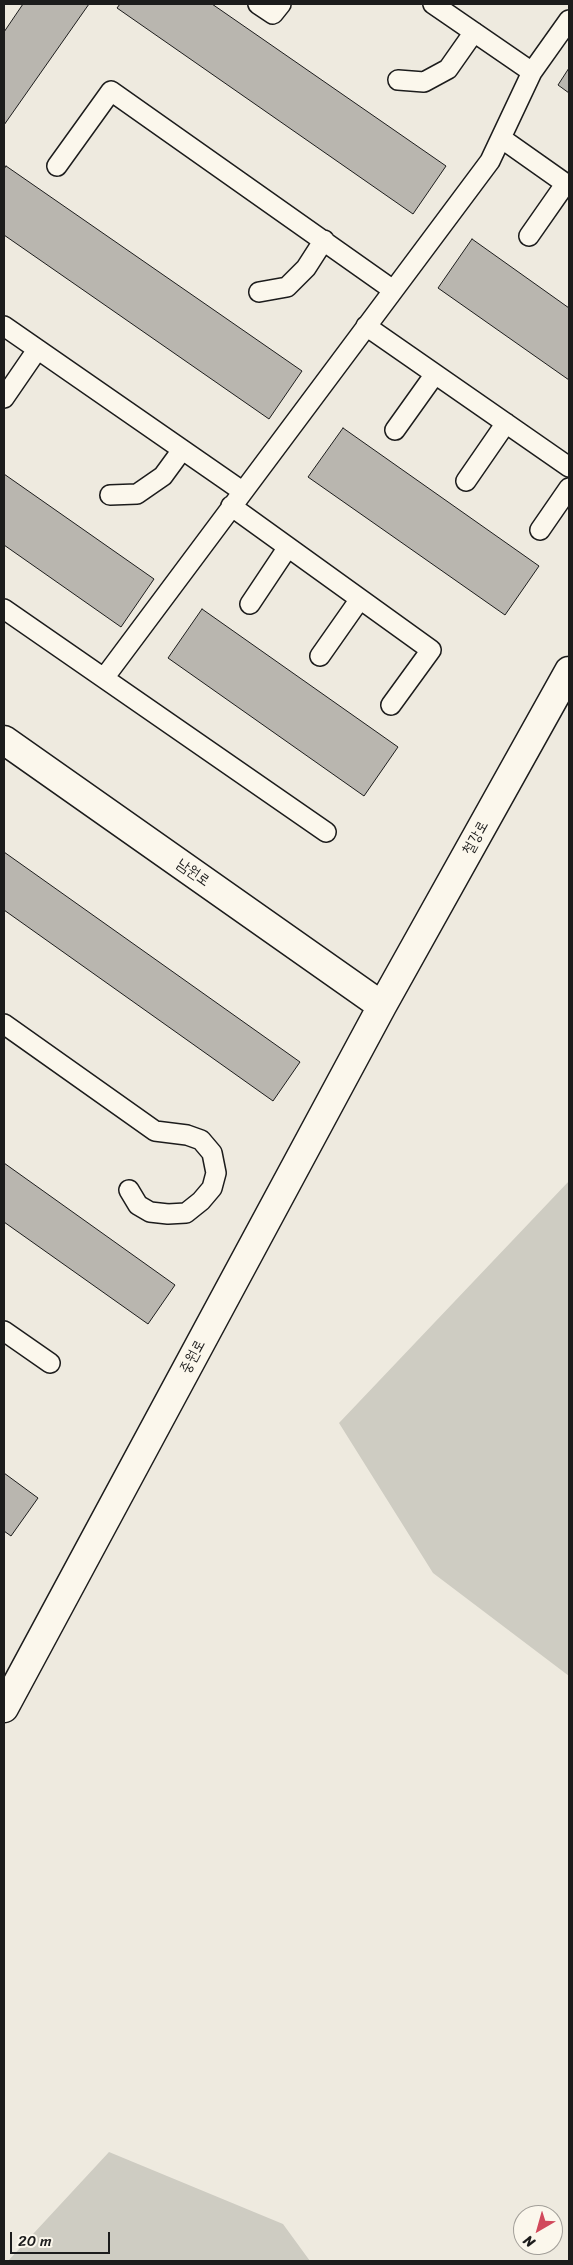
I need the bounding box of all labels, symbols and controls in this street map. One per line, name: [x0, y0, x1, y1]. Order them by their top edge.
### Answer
street label: 철강로: [459, 818, 493, 858]
street label: 남원로: [173, 855, 213, 891]
street label: 중원로: [177, 1337, 209, 1377]
north arrow: [513, 2205, 563, 2255]
scale bar: [12, 2222, 112, 2254]
text: 20 m: [18, 2228, 52, 2254]
text: N: [518, 2229, 541, 2254]

